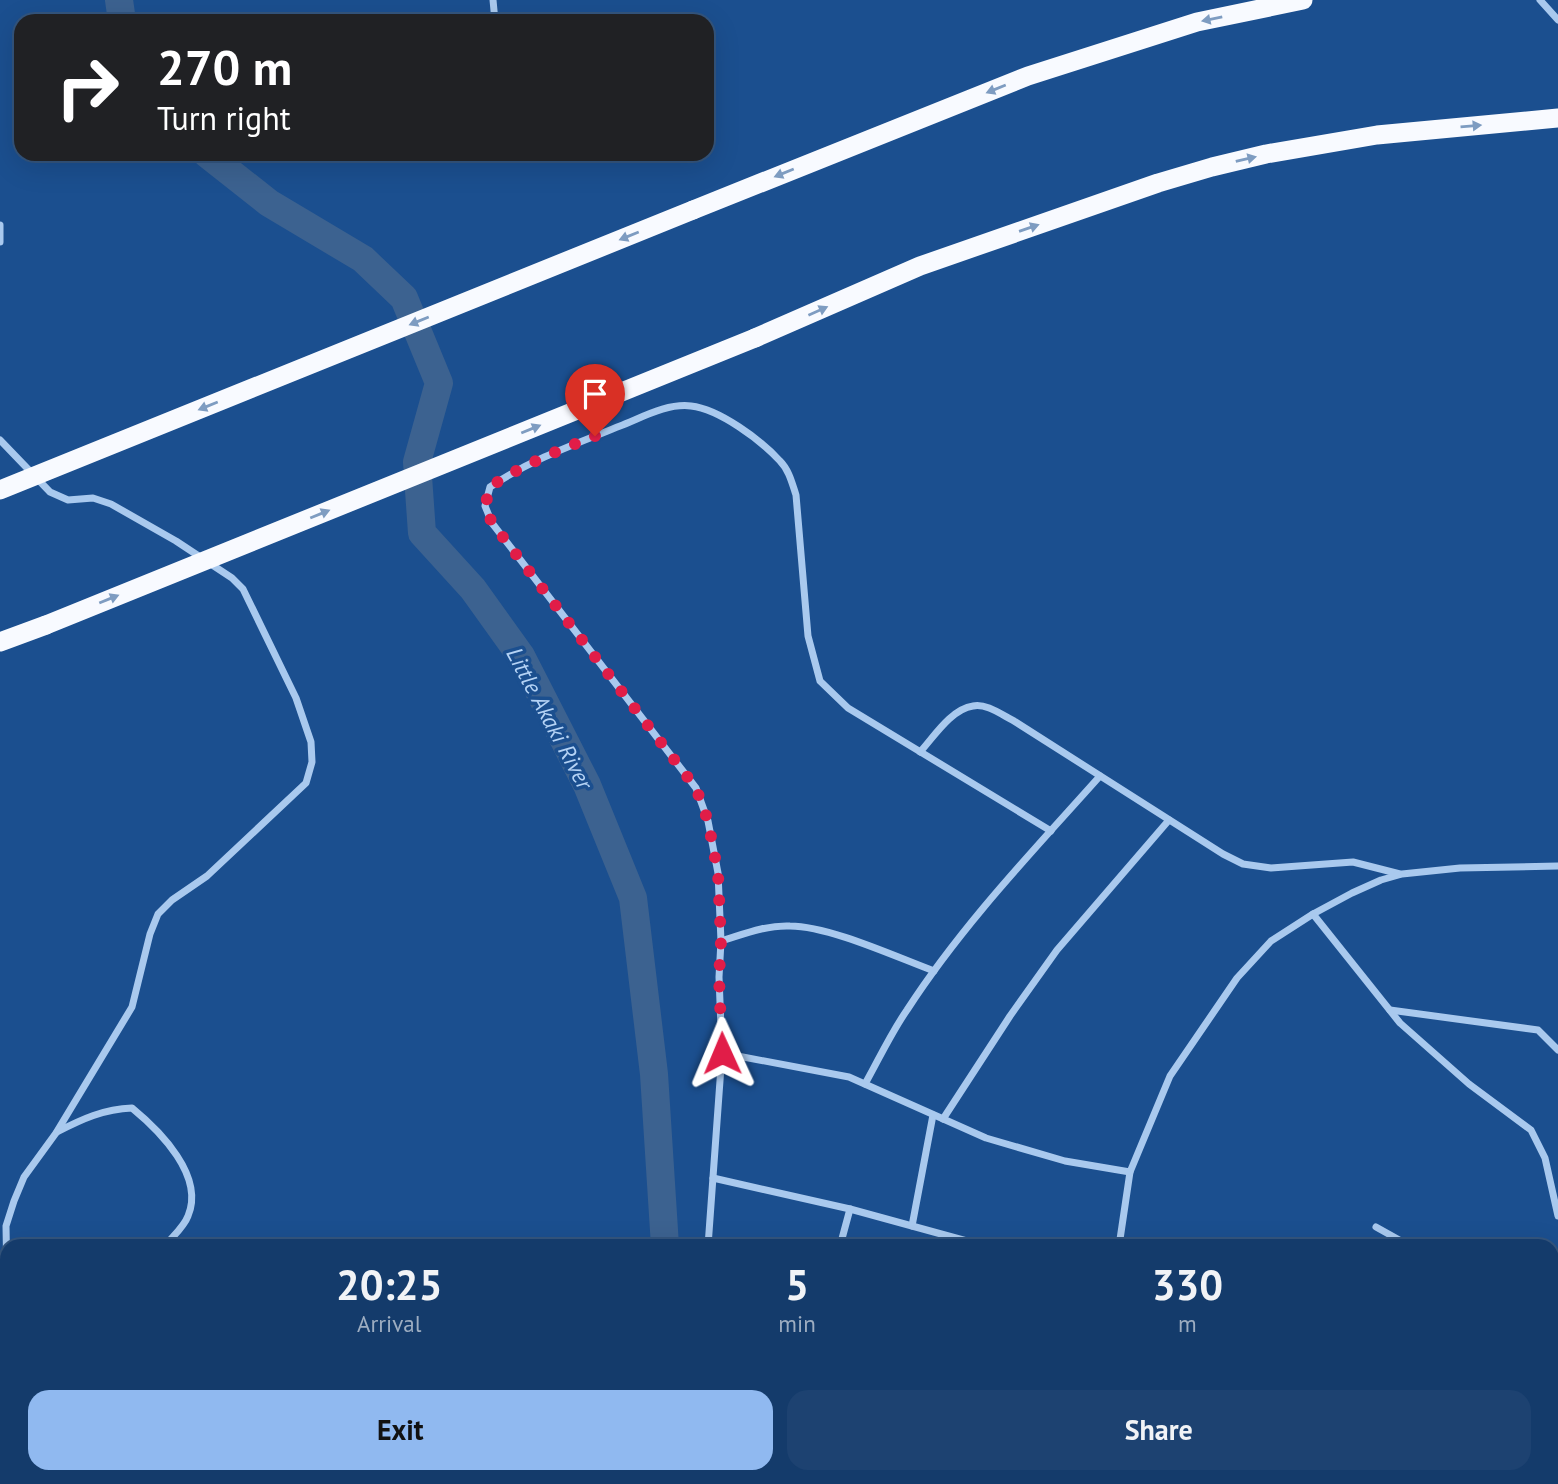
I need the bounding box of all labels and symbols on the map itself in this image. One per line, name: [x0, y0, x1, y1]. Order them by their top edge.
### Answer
one-way arrow: [1201, 13, 1223, 24]
one-way arrow: [985, 84, 1006, 95]
one-way arrow: [1460, 120, 1482, 131]
one-way arrow: [1235, 153, 1257, 164]
one-way arrow: [774, 168, 795, 179]
one-way arrow: [1019, 222, 1040, 233]
one-way arrow: [619, 230, 640, 241]
one-way arrow: [807, 305, 828, 316]
one-way arrow: [408, 316, 429, 327]
pin: [565, 364, 625, 436]
one-way arrow: [197, 401, 218, 412]
one-way arrow: [520, 423, 541, 434]
one-way arrow: [309, 508, 330, 519]
one-way arrow: [99, 594, 120, 605]
water label: Little Akaki River: [500, 642, 600, 795]
position arrow: [685, 1016, 759, 1090]

